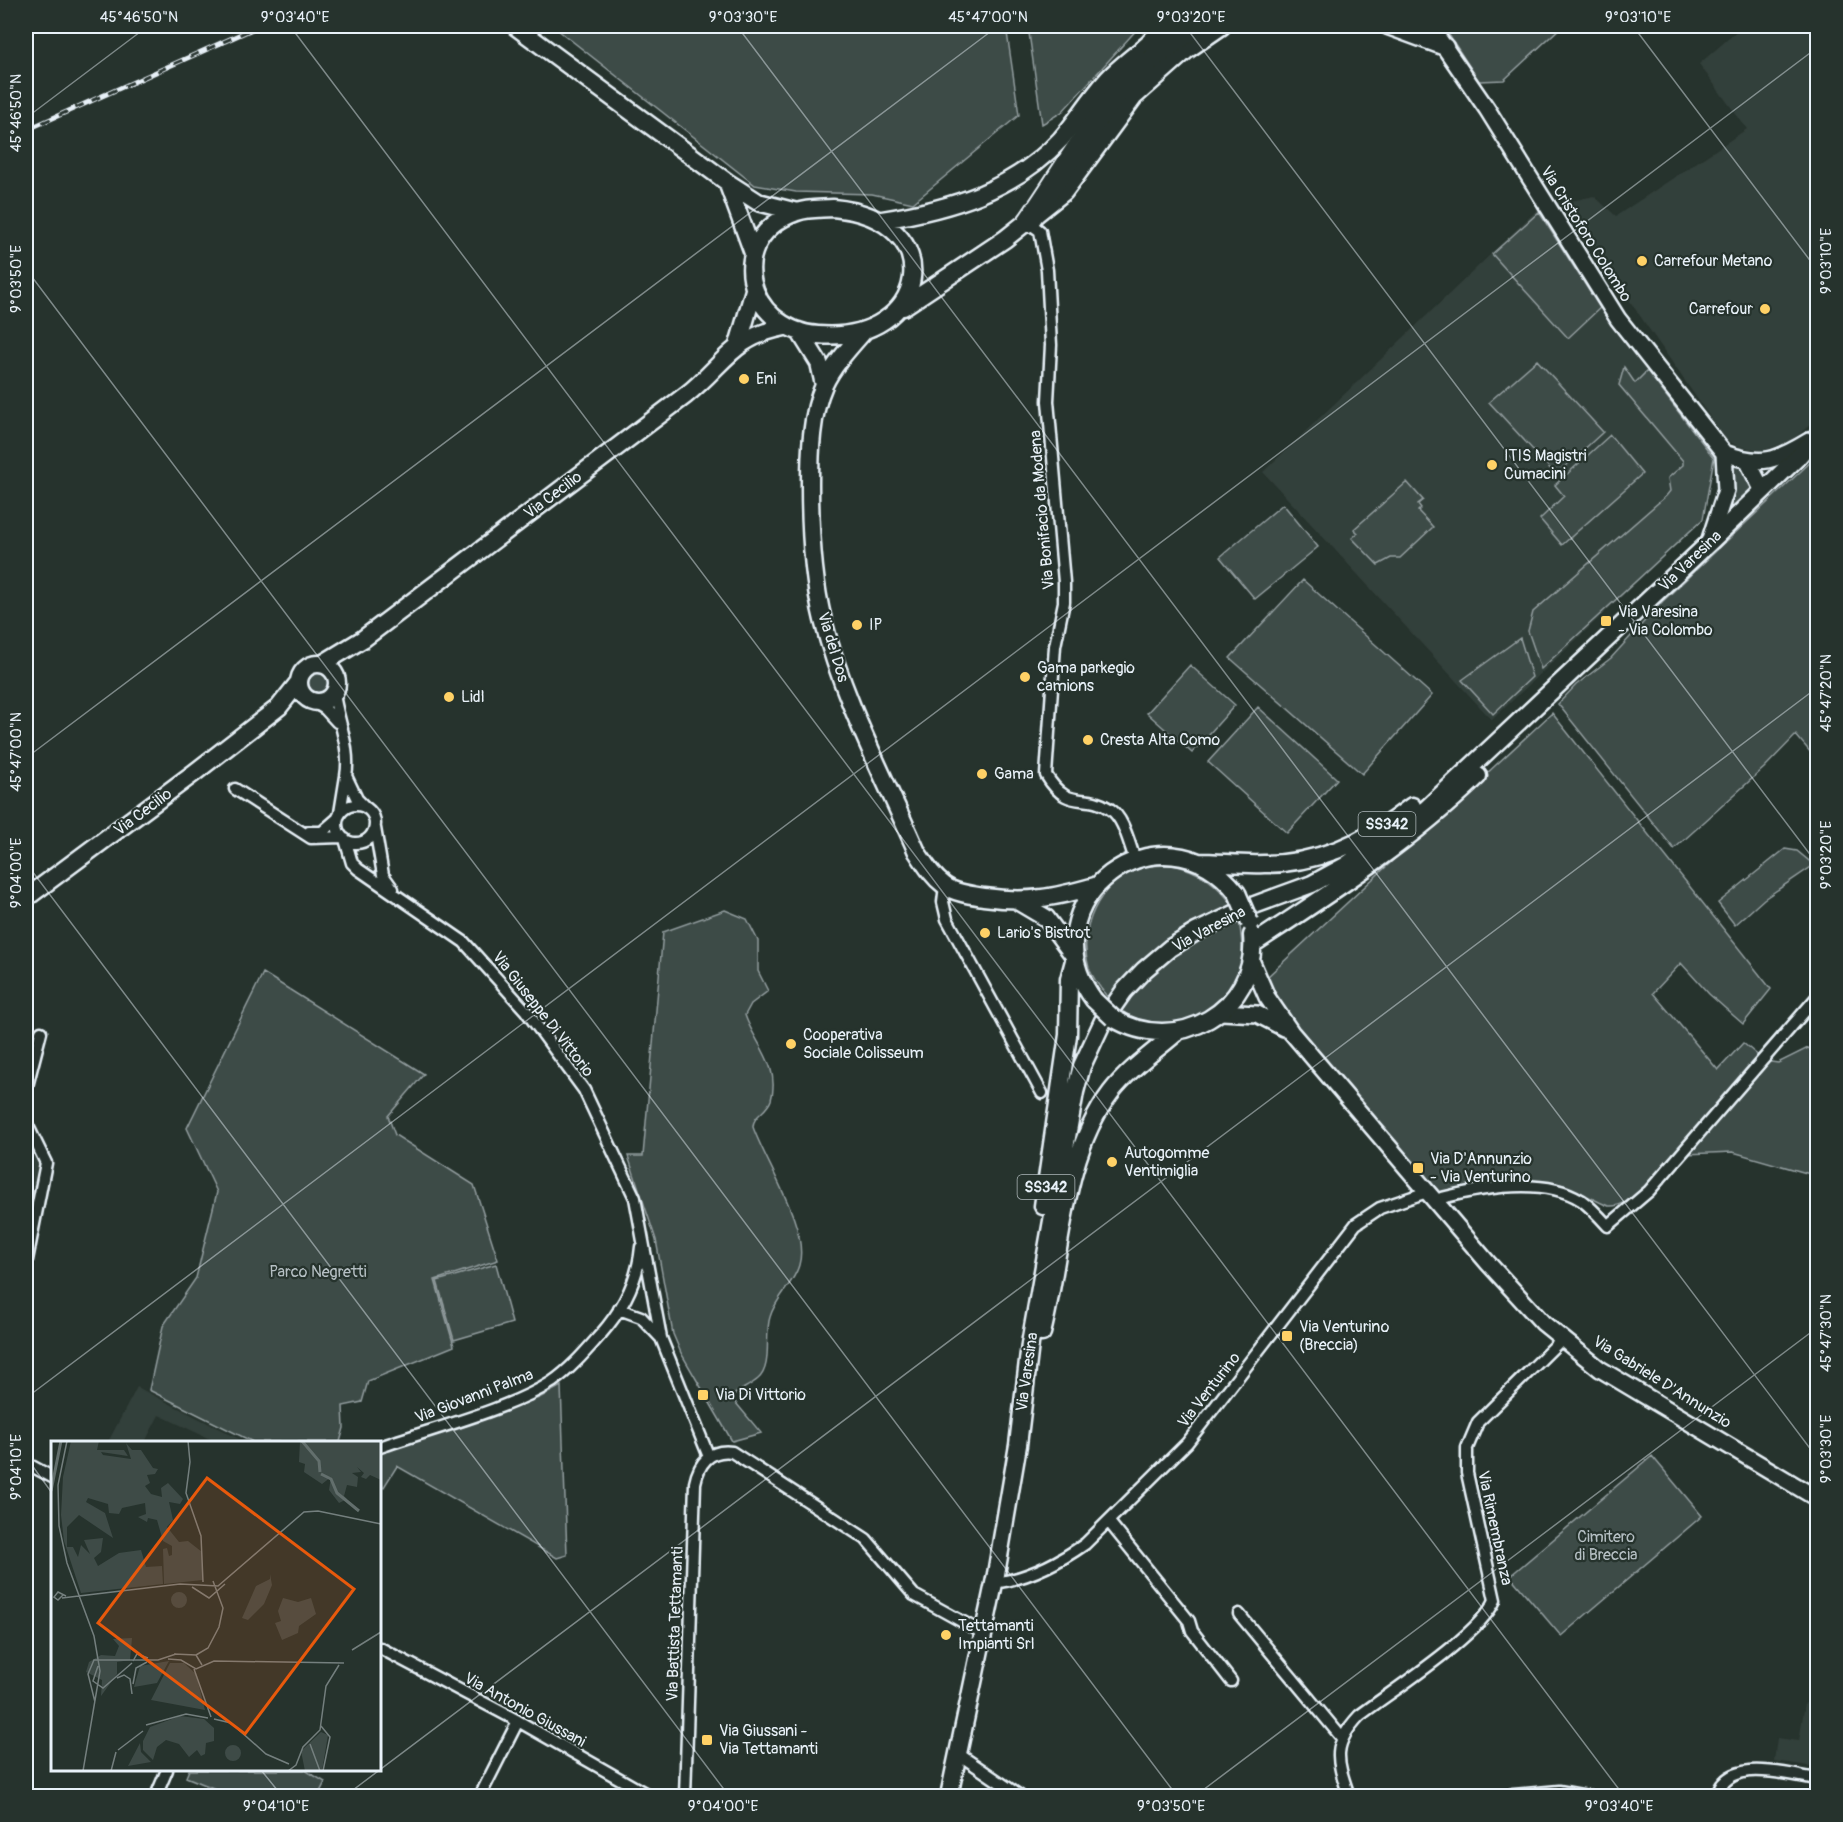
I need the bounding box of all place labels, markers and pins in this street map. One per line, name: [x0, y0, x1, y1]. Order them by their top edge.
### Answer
place label: Carrefour Metano: [1654, 251, 1773, 271]
marker: Carrefour Metano: [1635, 254, 1649, 268]
place label: Carrefour: [1689, 299, 1753, 319]
marker: Carrefour: [1758, 302, 1772, 316]
place label: Eni: [756, 369, 776, 389]
marker: Eni: [737, 372, 751, 386]
place label: ITIS Magistri Cumacini: [1504, 446, 1587, 484]
marker: ITIS Magistri Cumacini: [1485, 458, 1499, 472]
place label: Via Varesina - Via Colombo: [1618, 602, 1713, 640]
marker: Via Varesina - Via Colombo: [1599, 614, 1613, 628]
place label: IP: [869, 615, 883, 635]
marker: IP: [850, 618, 864, 632]
place label: Gama parkegio camions: [1037, 658, 1135, 696]
marker: Gama parkegio camions: [1018, 670, 1032, 684]
place label: Lidl: [461, 687, 485, 707]
marker: Lidl: [442, 690, 456, 704]
place label: Cresta Alta Como: [1100, 730, 1220, 750]
marker: Cresta Alta Como: [1081, 733, 1095, 747]
place label: Gama: [994, 764, 1034, 784]
marker: Gama: [975, 767, 989, 781]
place label: Lario's Bistrot: [997, 923, 1091, 943]
marker: Lario's Bistrot: [978, 926, 992, 940]
place label: Cooperativa Sociale Colisseum: [803, 1025, 924, 1063]
marker: Cooperativa Sociale Colisseum: [784, 1037, 798, 1051]
place label: Autogomme Ventimiglia: [1124, 1143, 1209, 1181]
place label: Via D'Annunzio - Via Venturino: [1430, 1149, 1532, 1187]
marker: Autogomme Ventimiglia: [1105, 1155, 1119, 1169]
marker: Via D'Annunzio - Via Venturino: [1411, 1161, 1425, 1175]
place label: Via Venturino (Breccia): [1299, 1317, 1390, 1355]
marker: Via Venturino (Breccia): [1280, 1329, 1294, 1343]
place label: Via Di Vittorio: [715, 1385, 806, 1405]
marker: Via Di Vittorio: [696, 1388, 710, 1402]
place label: Tettamanti Impianti Srl: [958, 1616, 1035, 1654]
marker: Tettamanti Impianti Srl: [939, 1628, 953, 1642]
place label: Via Giussani - Via Tettamanti: [719, 1721, 818, 1759]
marker: Via Giussani - Via Tettamanti: [700, 1733, 714, 1747]

